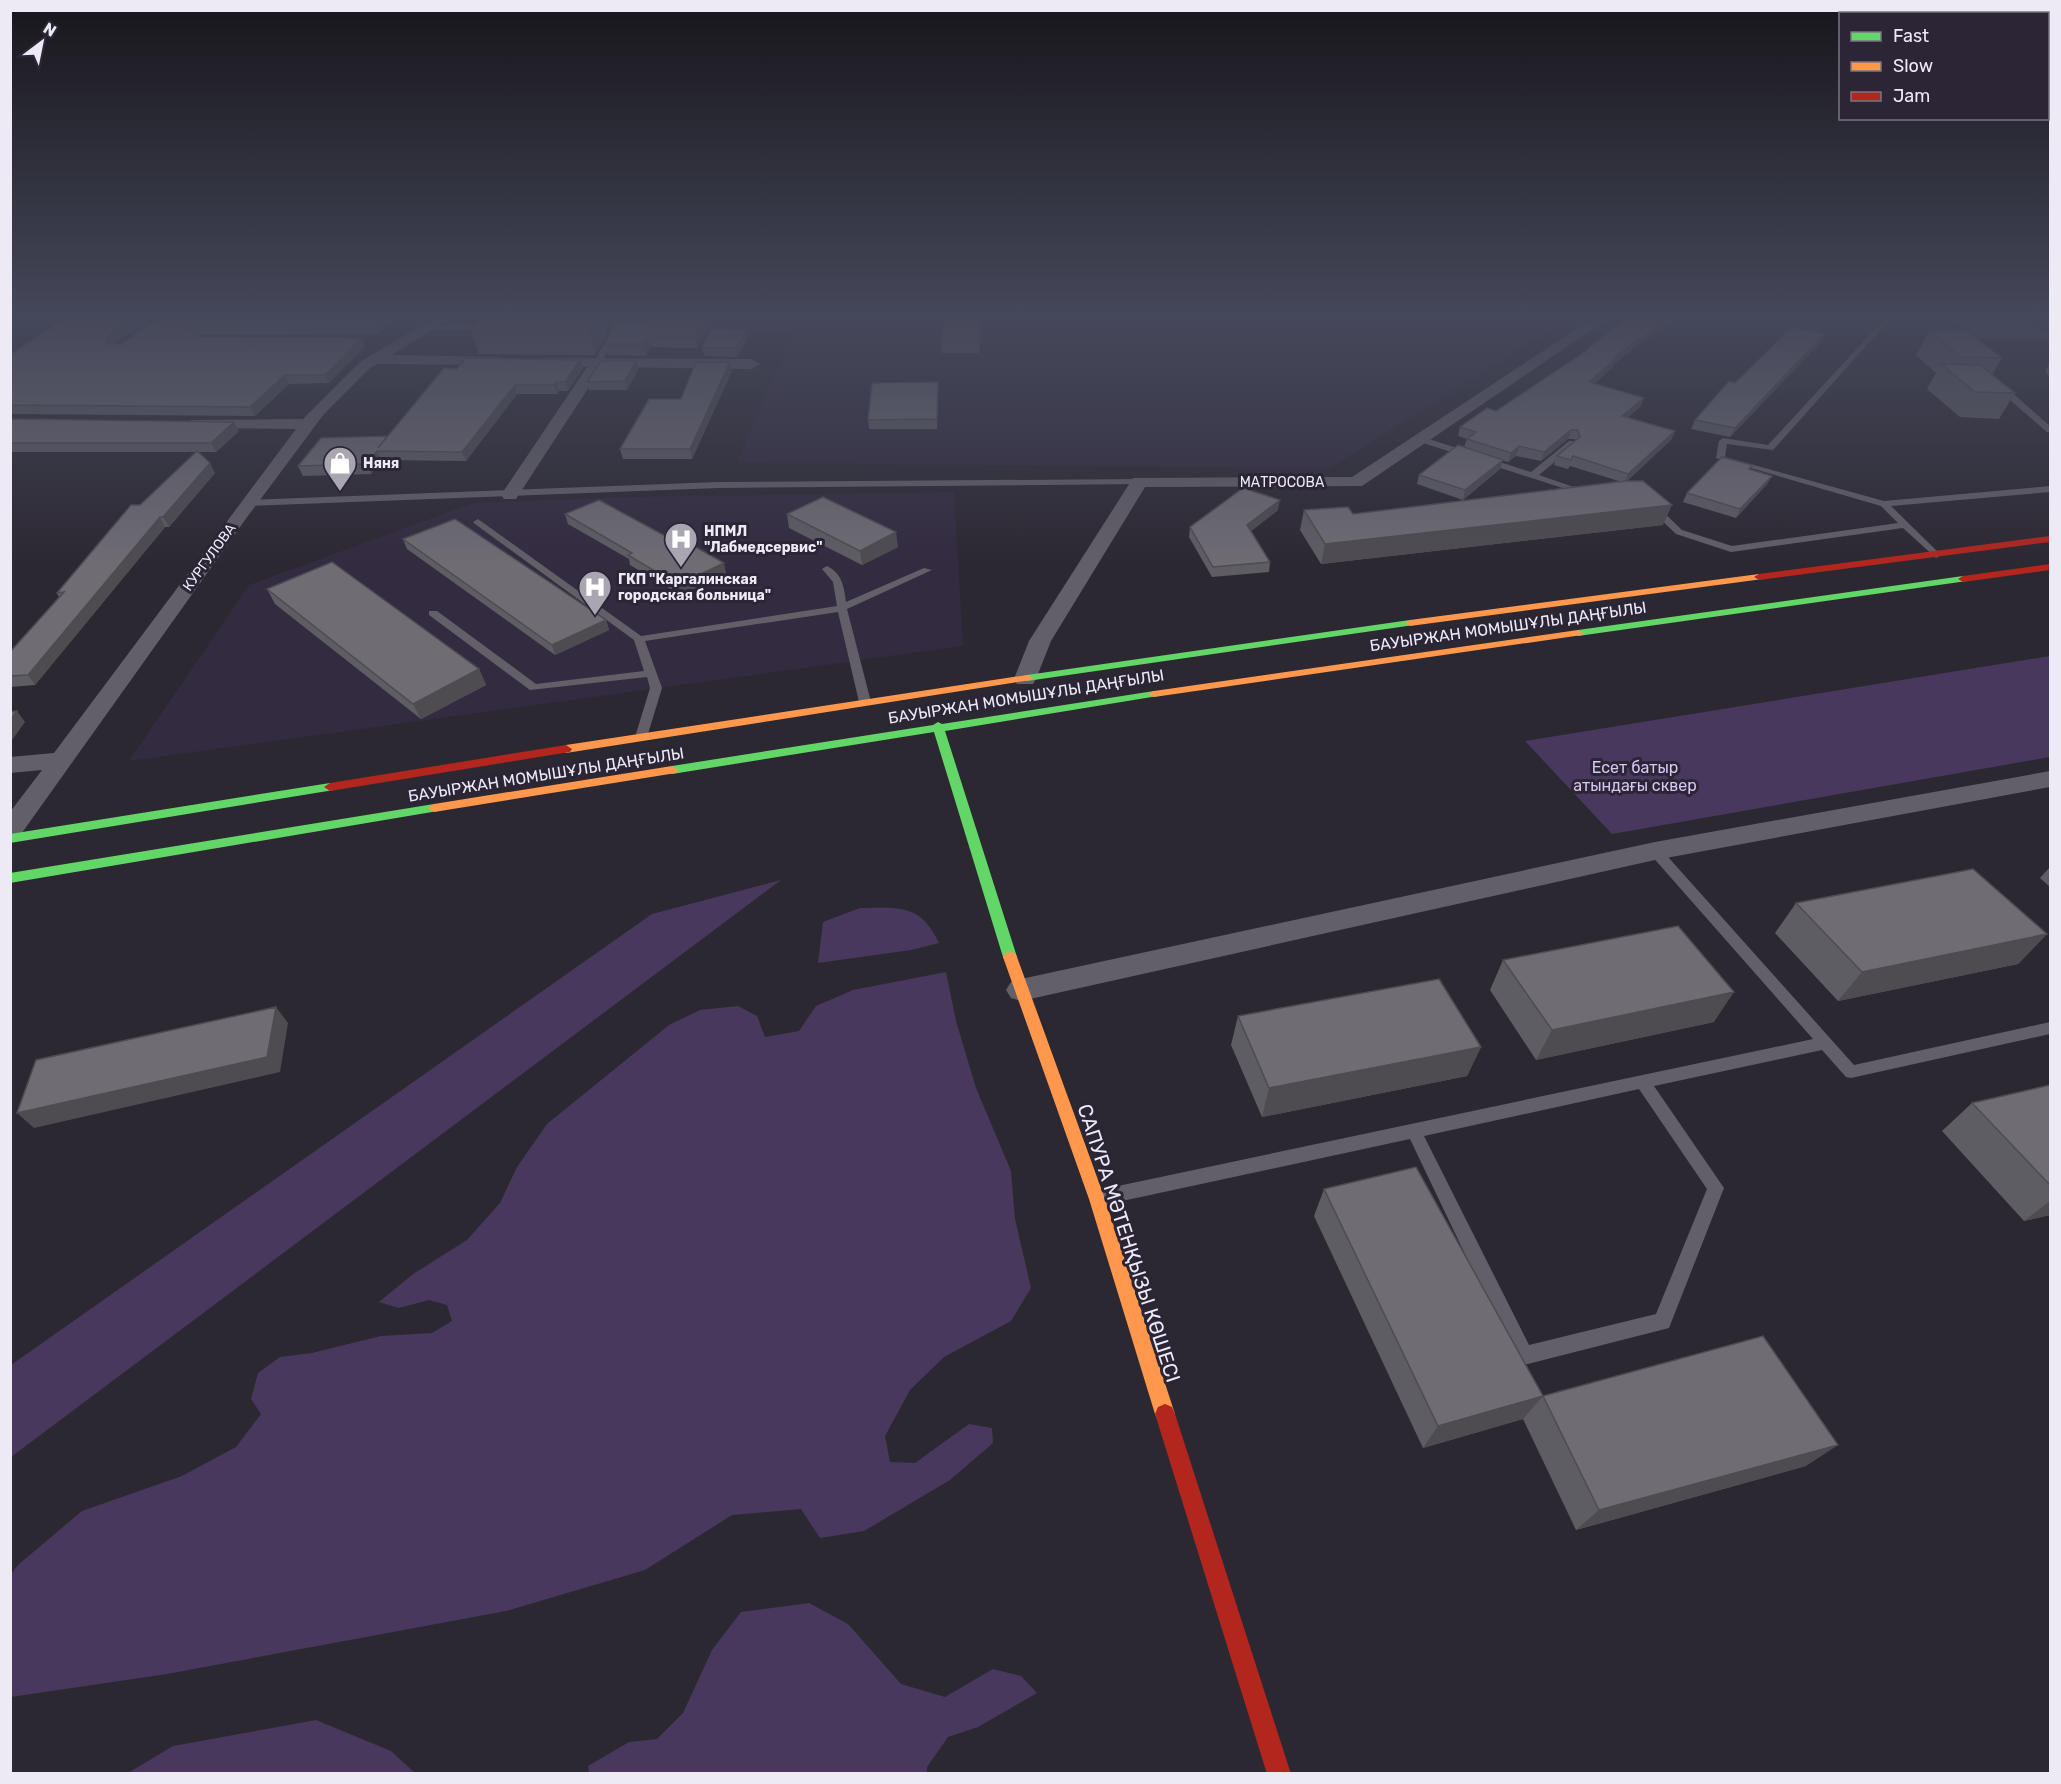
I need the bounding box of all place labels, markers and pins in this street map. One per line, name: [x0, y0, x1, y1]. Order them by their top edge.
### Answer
shop icon: Няня: [322, 445, 358, 492]
place label: Няня: [363, 455, 399, 472]
hospital icon: НПМЛ "Лабмедсервис": [663, 521, 699, 568]
place label: НПМЛ "Лабмедсервис": [704, 523, 822, 556]
hospital icon: ГКП "Каргалинская городская больница": [577, 569, 613, 616]
place label: ГКП "Каргалинская городская больница": [618, 571, 771, 604]

